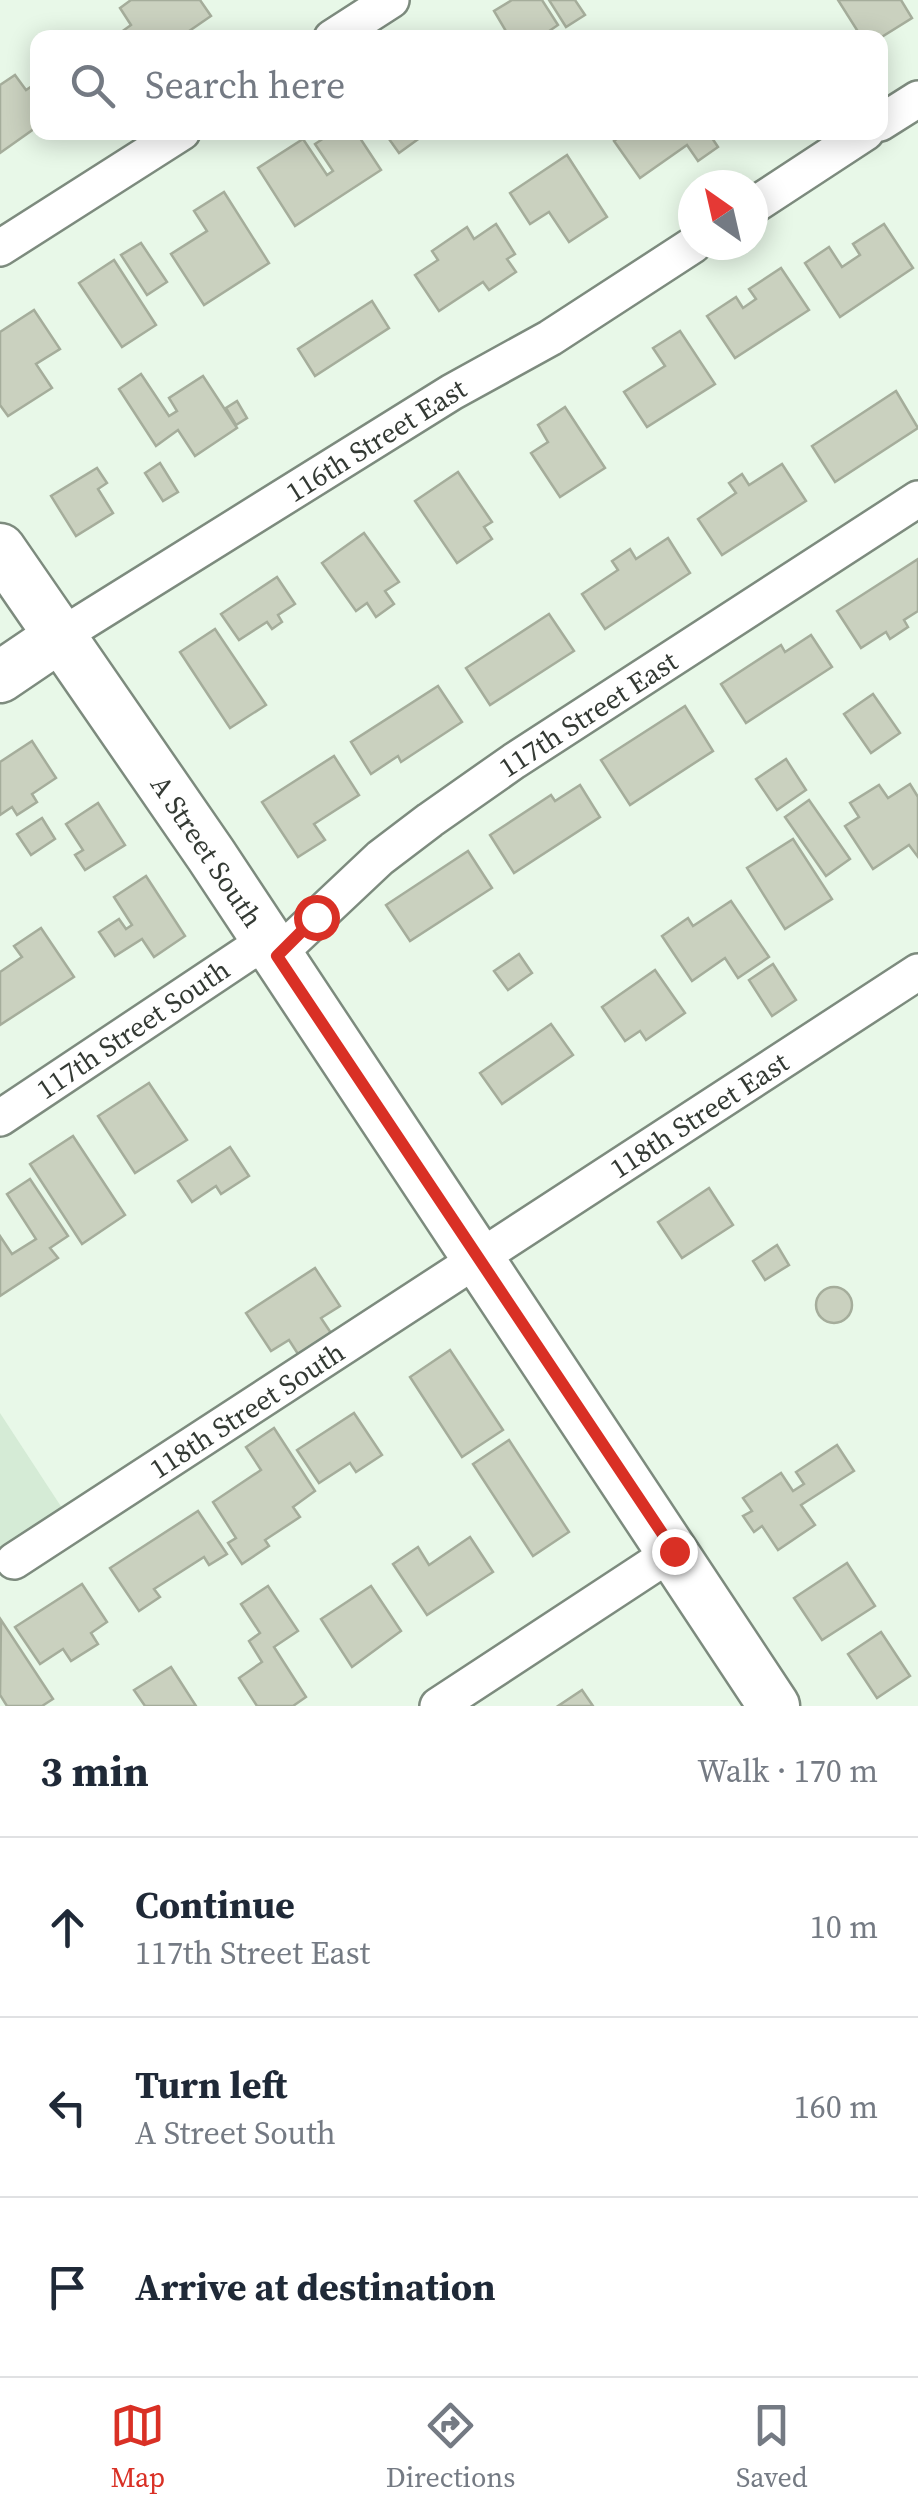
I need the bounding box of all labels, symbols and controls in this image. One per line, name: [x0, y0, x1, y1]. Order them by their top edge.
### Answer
search box: [30, 30, 888, 140]
icon: search: [65, 58, 120, 113]
text: Search here: [145, 59, 345, 111]
north arrow: [678, 170, 768, 260]
street label: 116th Street East: [279, 369, 474, 511]
street label: 117th Street East: [491, 642, 685, 786]
street label: A Street South: [142, 768, 272, 934]
route start: [294, 895, 340, 941]
street label: 117th Street South: [29, 950, 237, 1108]
street label: 118th Street East: [602, 1043, 796, 1187]
street label: 118th Street South: [142, 1333, 352, 1487]
route end: [652, 1529, 698, 1575]
text: 3 min: [40, 1742, 149, 1800]
text: Walk · 170 m: [697, 1749, 878, 1793]
text: Continue: [135, 1879, 295, 1931]
icon: ahead: [40, 1900, 95, 1955]
text: 10 m: [810, 1905, 878, 1949]
text: 117th Street East: [135, 1931, 370, 1975]
text: Turn left: [135, 2059, 287, 2111]
icon: left: [40, 2080, 95, 2135]
text: 160 m: [794, 2085, 878, 2129]
text: A Street South: [135, 2111, 336, 2155]
icon: arrive: [40, 2260, 95, 2315]
text: Arrive at destination: [135, 2261, 496, 2313]
tab: Map: [110, 2398, 165, 2496]
tab: Directions: [386, 2398, 515, 2496]
tab: Saved: [736, 2398, 808, 2496]

